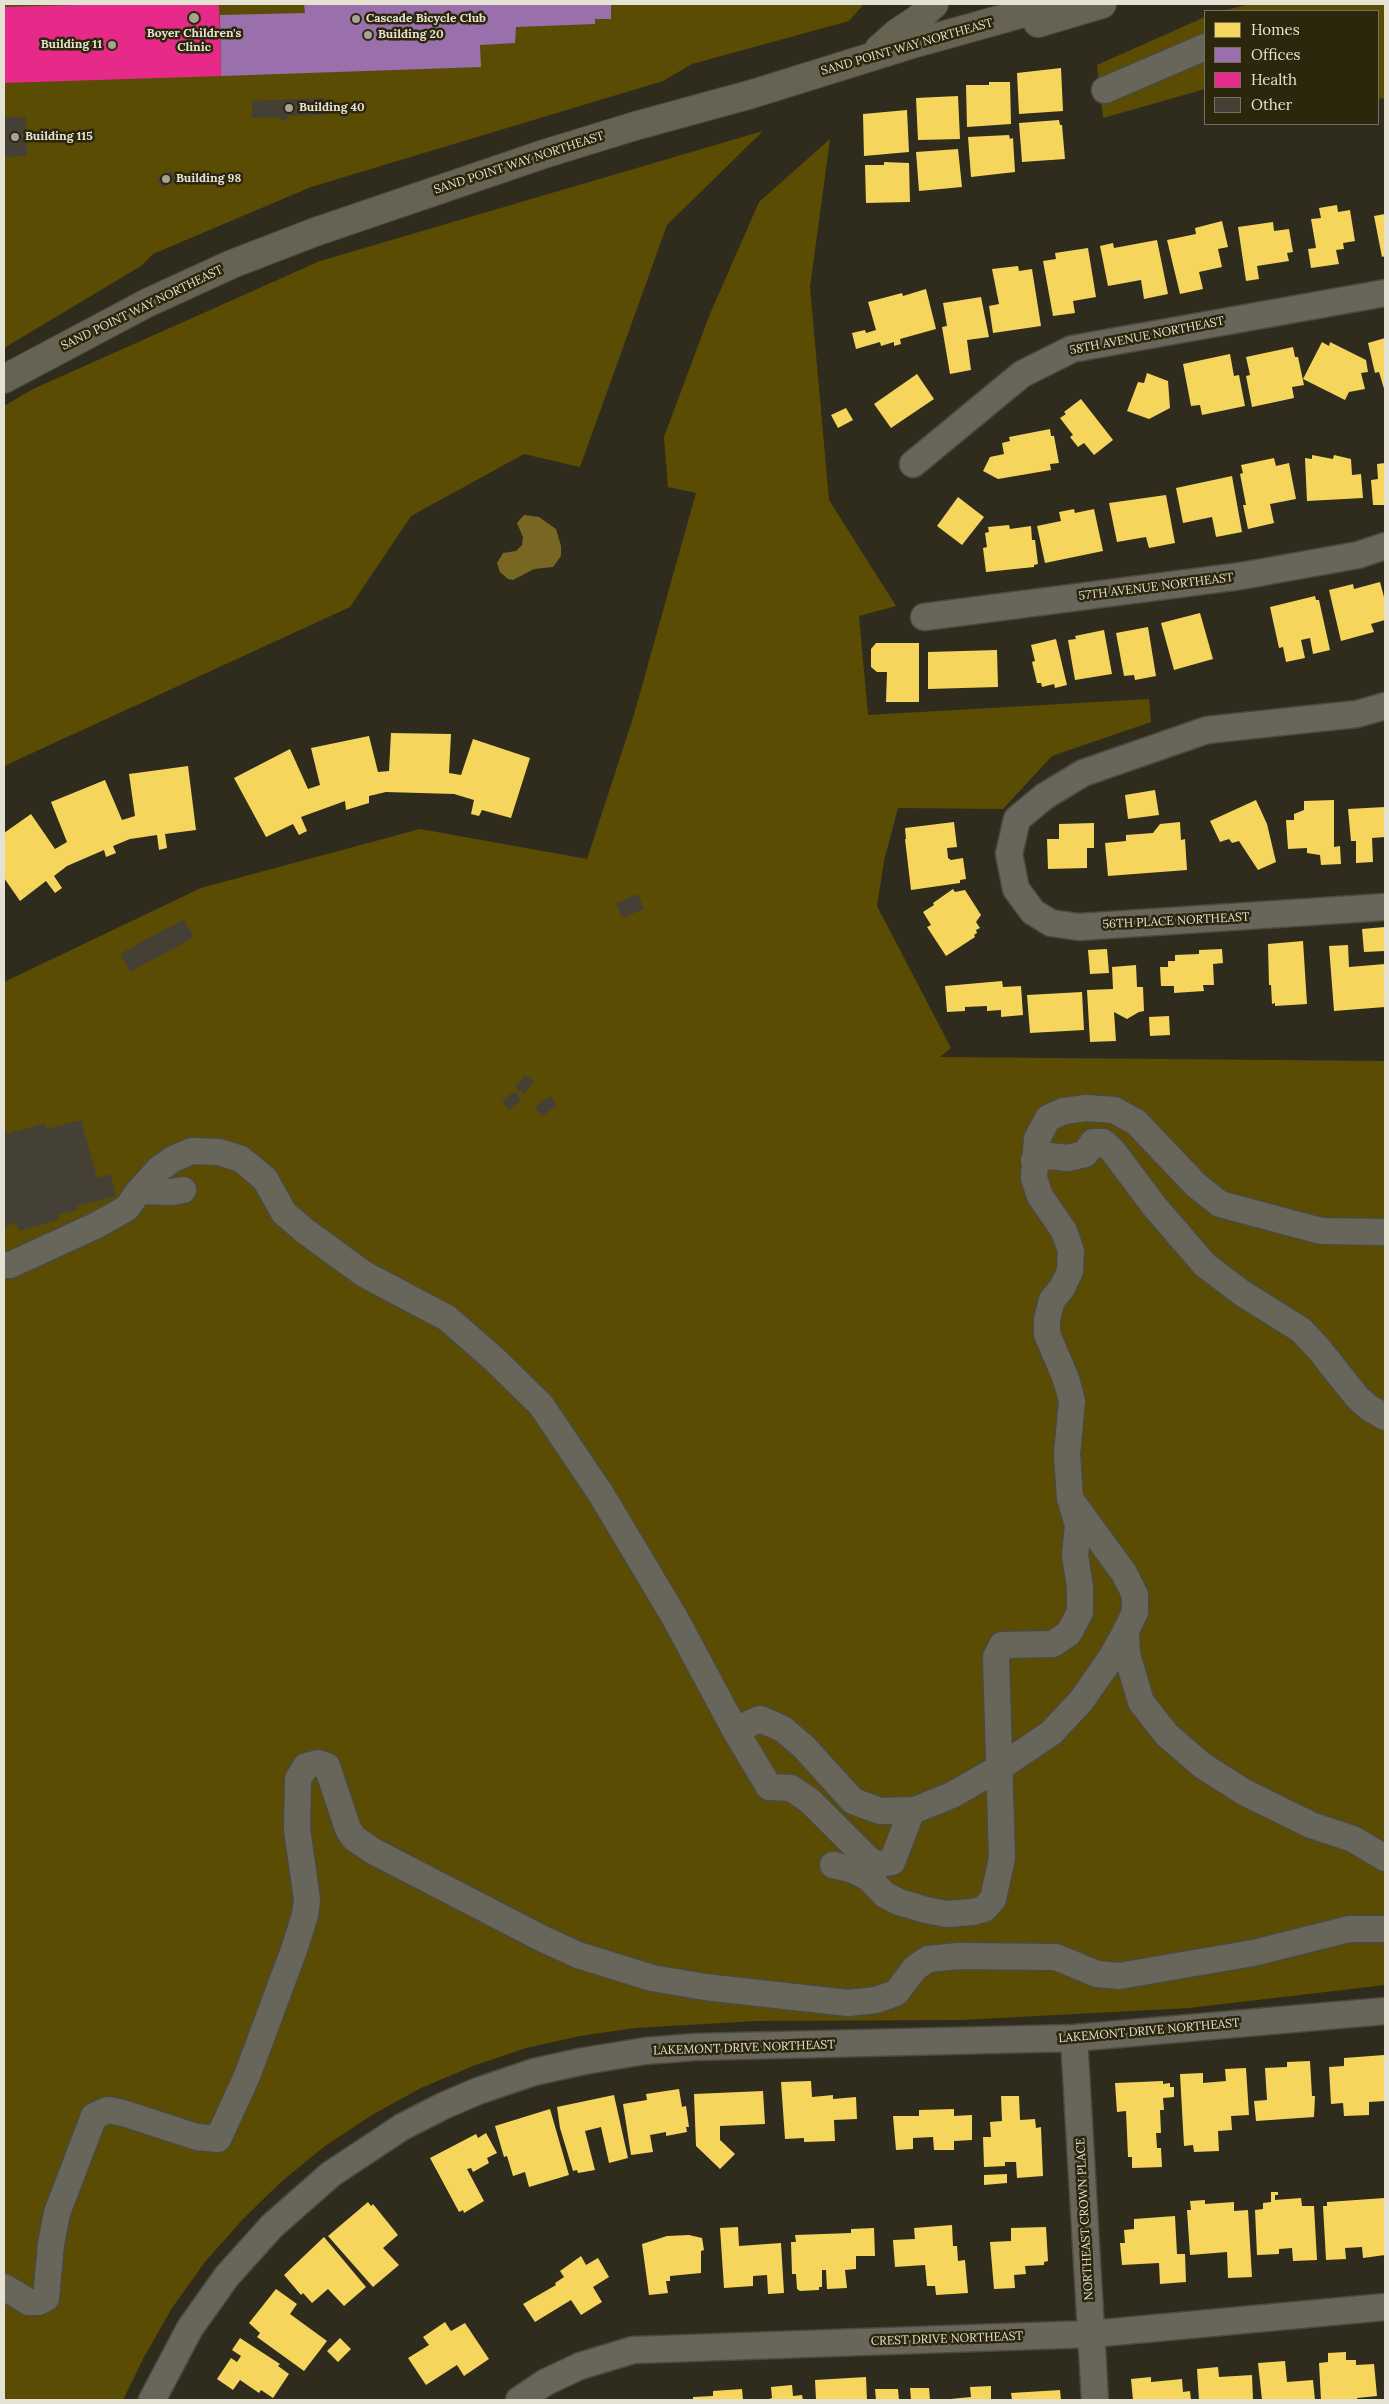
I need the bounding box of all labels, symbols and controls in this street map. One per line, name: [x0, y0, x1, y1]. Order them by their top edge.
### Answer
legend: [1204, 10, 1379, 125]
marker: Boyer Children's Clinic: [187, 11, 201, 25]
place label: Cascade Bicycle Club: [366, 12, 486, 26]
marker: Cascade Bicycle Club: [350, 13, 362, 25]
street label: SAND POINT WAY NORTHEAST: [819, 16, 995, 78]
text: Homes: [1251, 20, 1300, 39]
place label: Boyer Children's Clinic: [147, 27, 241, 55]
place label: Building 20: [378, 28, 444, 42]
marker: Building 20: [362, 29, 374, 41]
place label: Building 11: [41, 38, 102, 52]
marker: Building 11: [106, 39, 118, 51]
text: Offices: [1251, 45, 1300, 64]
text: Health: [1251, 70, 1297, 89]
text: Other: [1251, 95, 1292, 114]
place label: Building 40: [299, 101, 365, 115]
marker: Building 40: [283, 102, 295, 114]
street label: SAND POINT WAY NORTHEAST: [432, 129, 606, 197]
place label: Building 115: [25, 130, 93, 144]
marker: Building 115: [9, 131, 21, 143]
place label: Building 98: [176, 172, 241, 186]
marker: Building 98: [160, 173, 172, 185]
street label: SAND POINT WAY NORTHEAST: [59, 262, 225, 354]
street label: 58TH AVENUE NORTHEAST: [1068, 314, 1226, 358]
street label: 57TH AVENUE NORTHEAST: [1078, 570, 1234, 604]
street label: 56TH PLACE NORTHEAST: [1102, 910, 1250, 932]
street label: LAKEMONT DRIVE NORTHEAST: [1058, 2016, 1240, 2046]
street label: LAKEMONT DRIVE NORTHEAST: [653, 2038, 835, 2058]
street label: NORTHEAST CROWN PLACE: [1074, 2137, 1096, 2301]
street label: CREST DRIVE NORTHEAST: [871, 2329, 1023, 2349]

